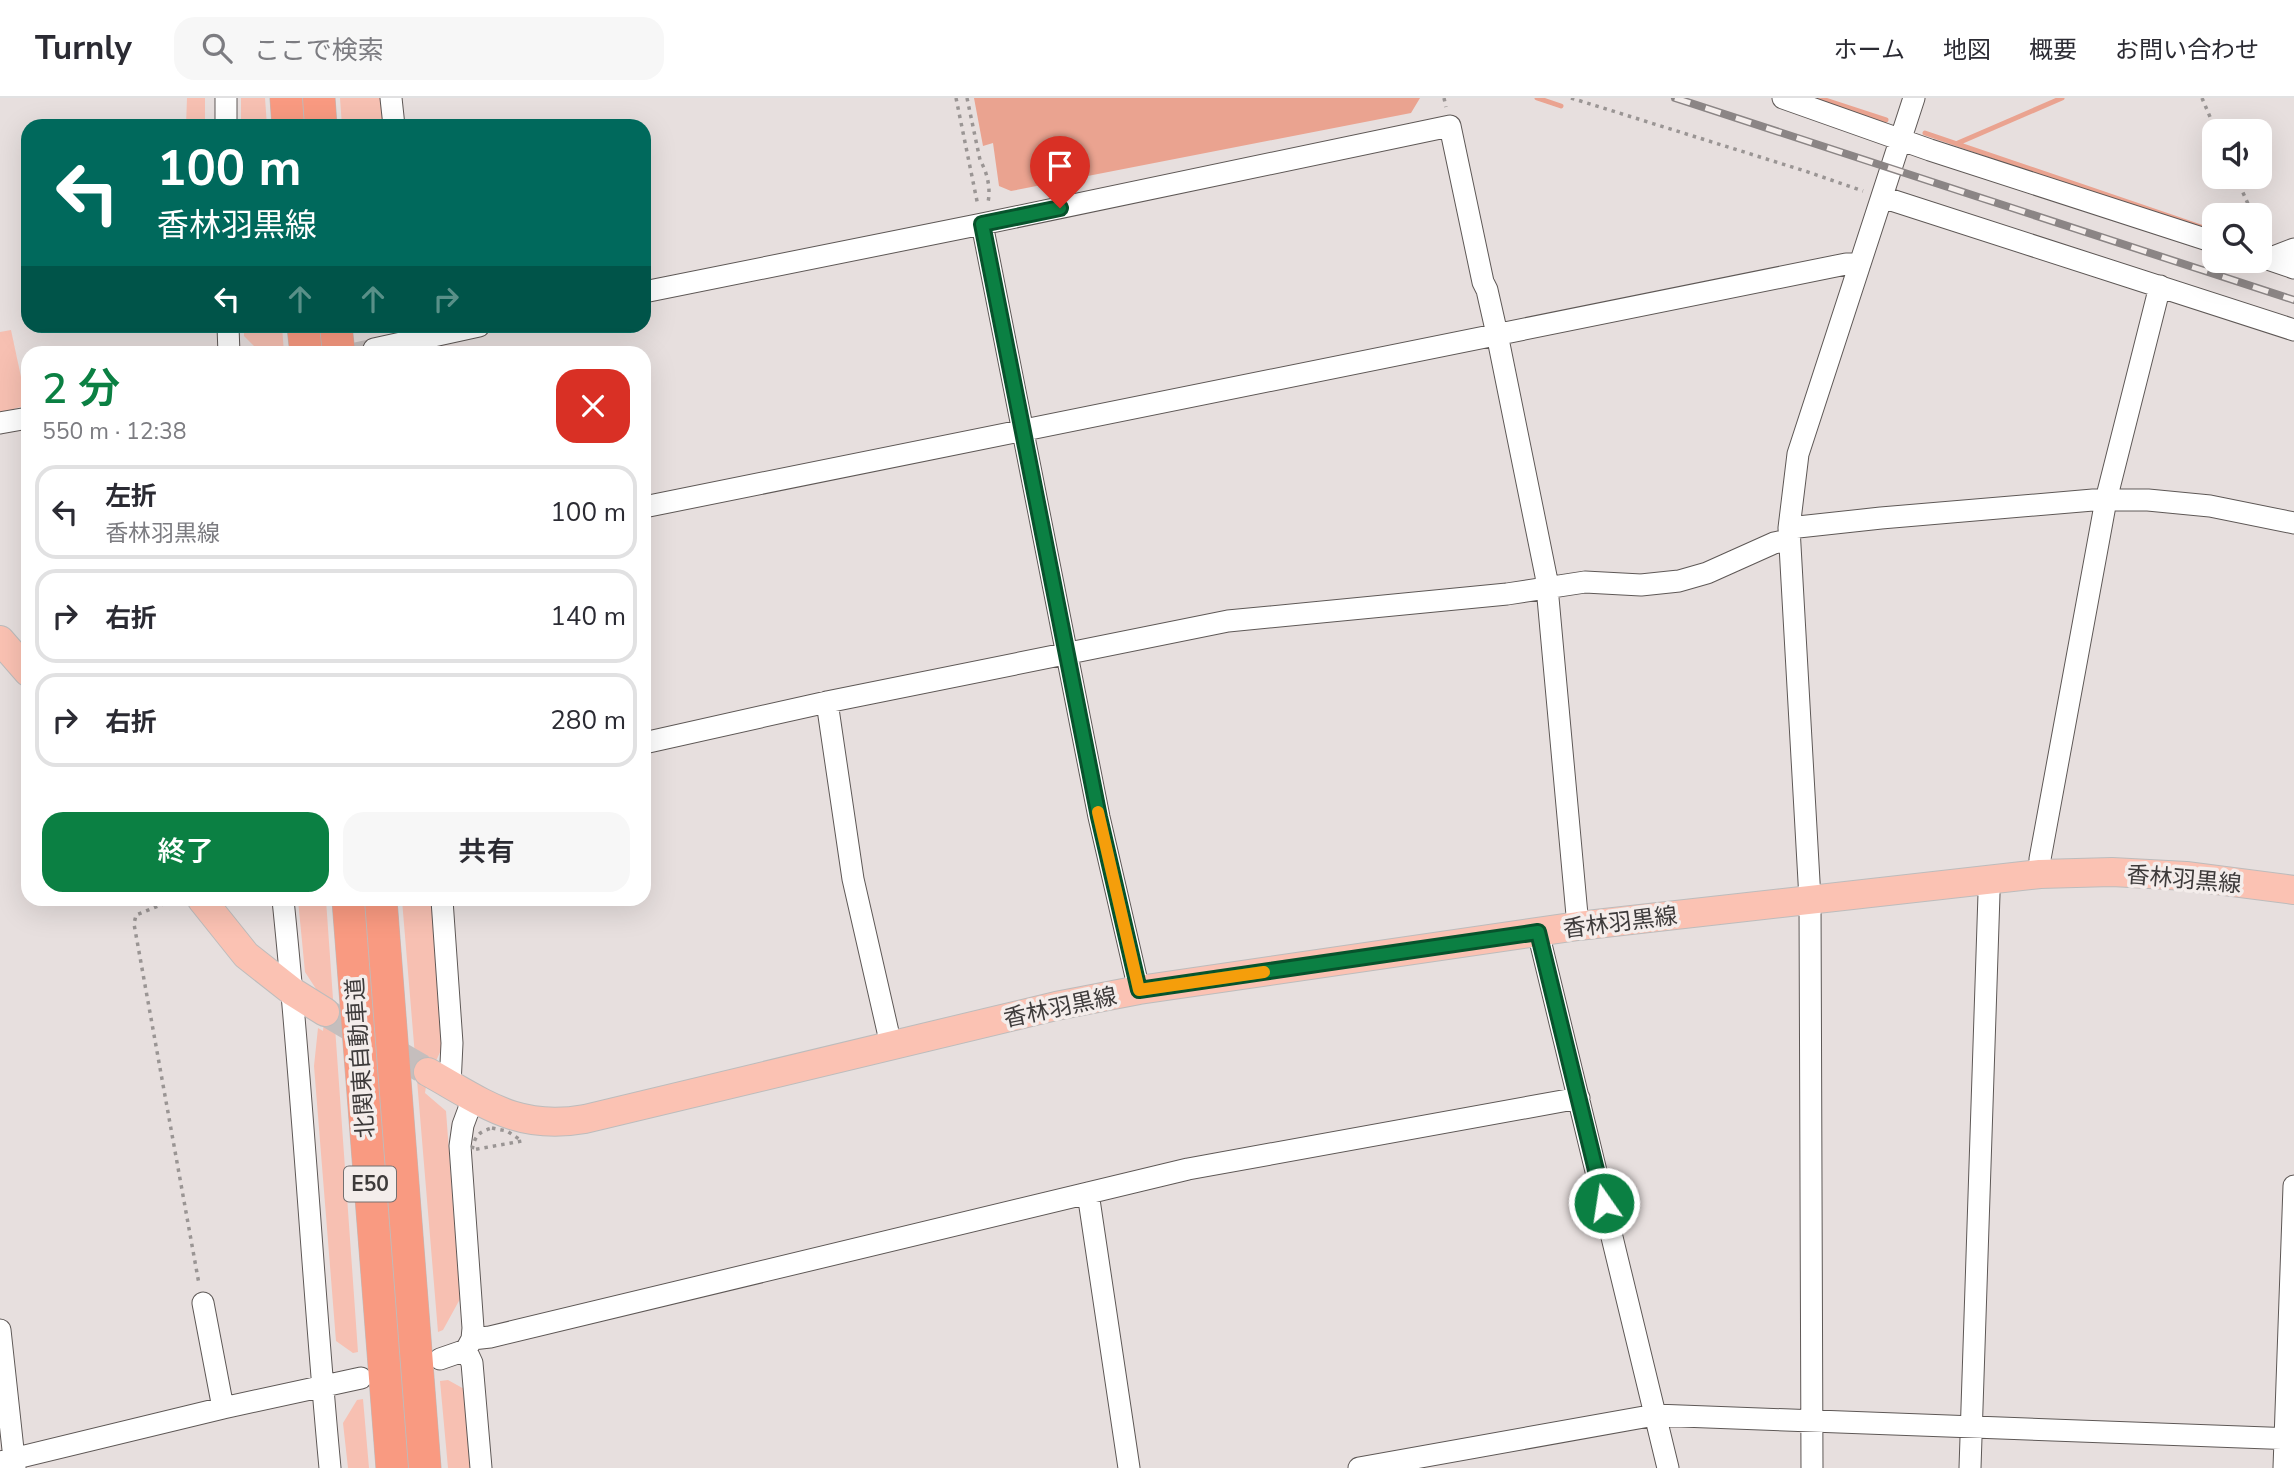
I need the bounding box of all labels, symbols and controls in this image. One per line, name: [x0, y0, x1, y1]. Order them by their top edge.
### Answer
search box: [174, 17, 664, 80]
text: Turnly: [35, 26, 132, 71]
icon: search: [198, 29, 236, 67]
text: ここで検索: [254, 33, 384, 68]
text: ホーム: [1834, 34, 1905, 66]
text: 地図: [1943, 34, 1991, 66]
text: 概要: [2029, 34, 2077, 66]
text: お問い合わせ: [2115, 34, 2259, 66]
map controls: [2202, 119, 2272, 273]
button: sound: [2202, 119, 2272, 189]
text: 100 m: [157, 135, 301, 202]
pin: [1030, 136, 1090, 208]
icon: left: [42, 147, 133, 238]
icon: arrive: [1041, 147, 1079, 185]
button: search: [2202, 203, 2272, 273]
text: 香林羽黒線: [157, 204, 317, 247]
icon: left: [208, 280, 246, 318]
icon: ahead: [281, 280, 319, 318]
icon: ahead: [354, 280, 392, 318]
icon: right: [427, 280, 465, 318]
text: 2 分: [42, 361, 120, 418]
button: close: [556, 369, 630, 443]
text: 550 m · 12:38: [42, 416, 187, 447]
text: 左折: [105, 479, 157, 514]
icon: left: [46, 493, 84, 531]
text: 100 m: [550, 495, 626, 530]
text: 香林羽黒線: [105, 518, 220, 549]
icon: right: [46, 597, 84, 635]
text: 140 m: [550, 599, 626, 634]
text: 右折: [105, 601, 157, 636]
icon: right: [46, 701, 84, 739]
text: 280 m: [550, 703, 626, 738]
text: 右折: [105, 705, 157, 740]
button: 終了: [42, 812, 329, 892]
button: 共有: [343, 812, 630, 892]
street label: 香林羽黒線: [2125, 859, 2243, 900]
street label: 香林羽黒線: [1561, 900, 1679, 945]
street label: 北関東自動車道: [339, 977, 382, 1139]
street label: 香林羽黒線: [1001, 980, 1120, 1035]
road number: E50: [344, 1166, 396, 1202]
position arrow: [1567, 1166, 1641, 1240]

